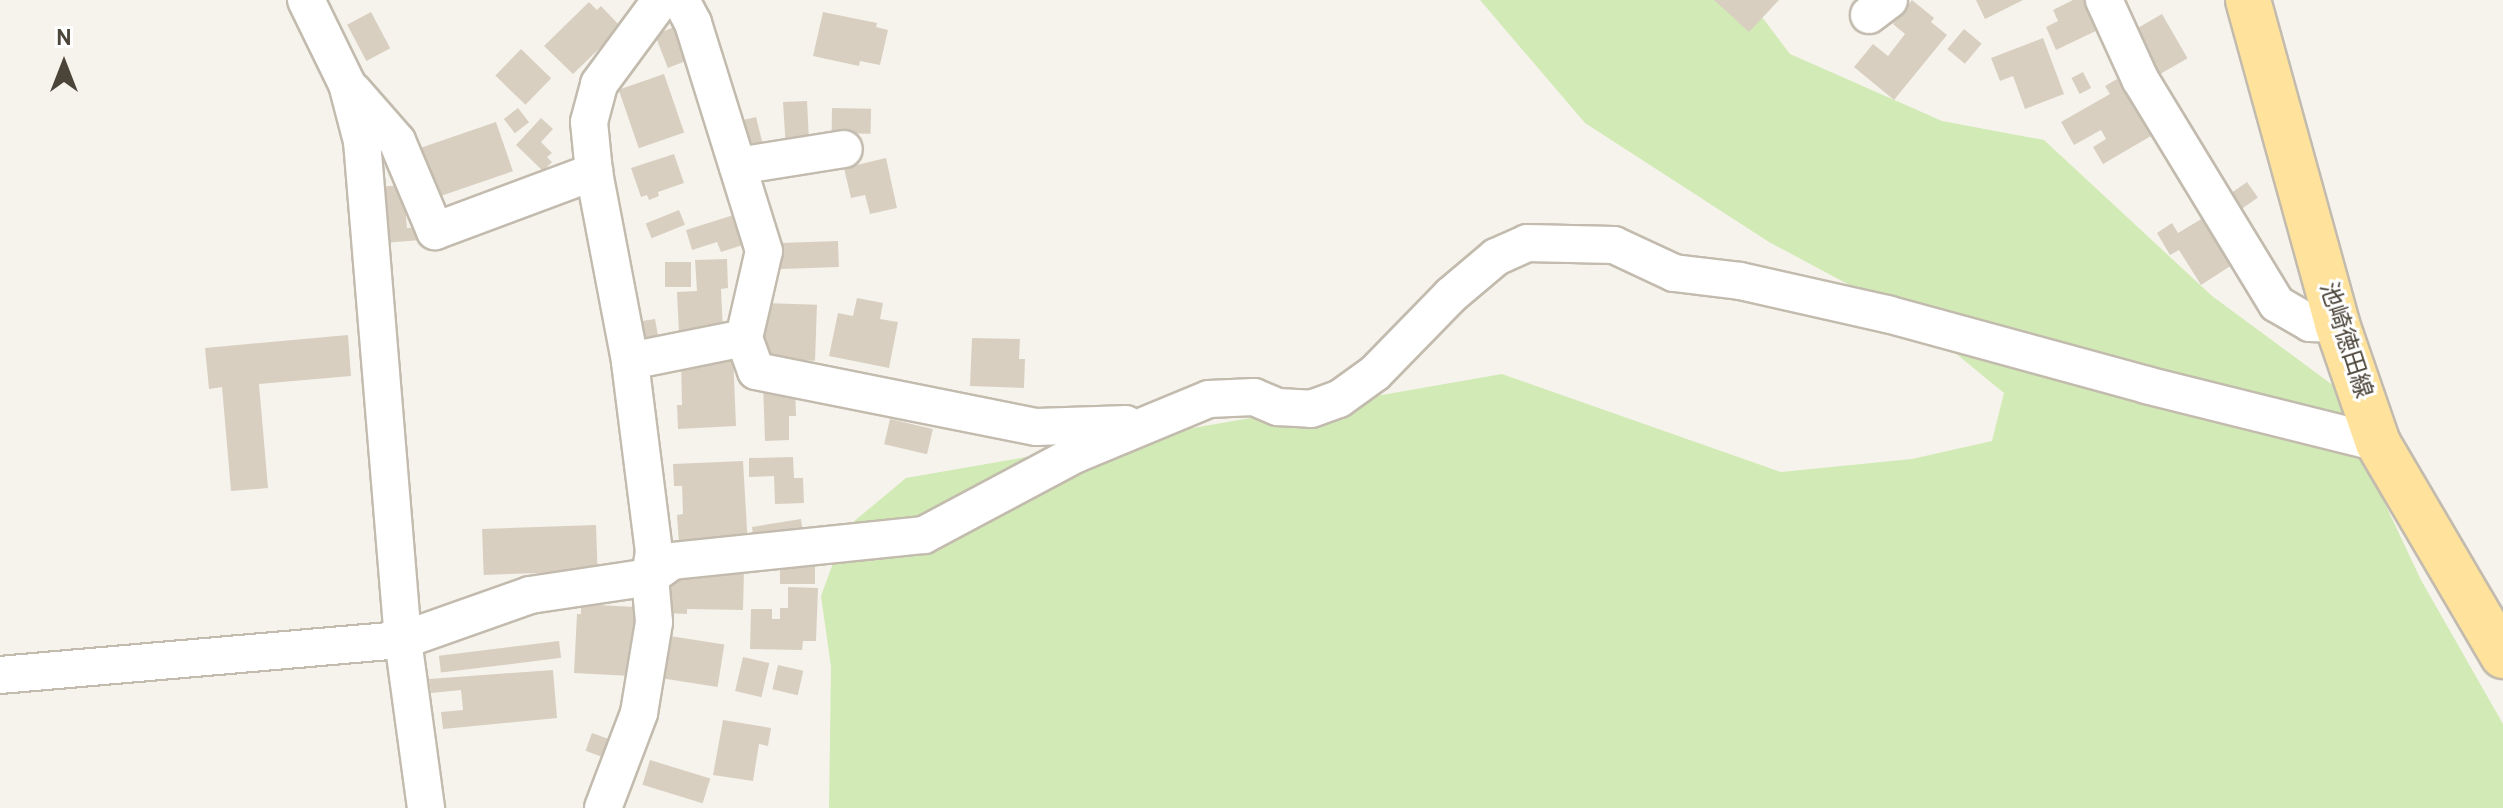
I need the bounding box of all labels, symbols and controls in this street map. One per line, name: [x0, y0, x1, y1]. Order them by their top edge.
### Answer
north arrow: [24, 24, 104, 104]
text: N: [56, 26, 72, 53]
street label: 池崎徳田線: [2312, 279, 2376, 403]

